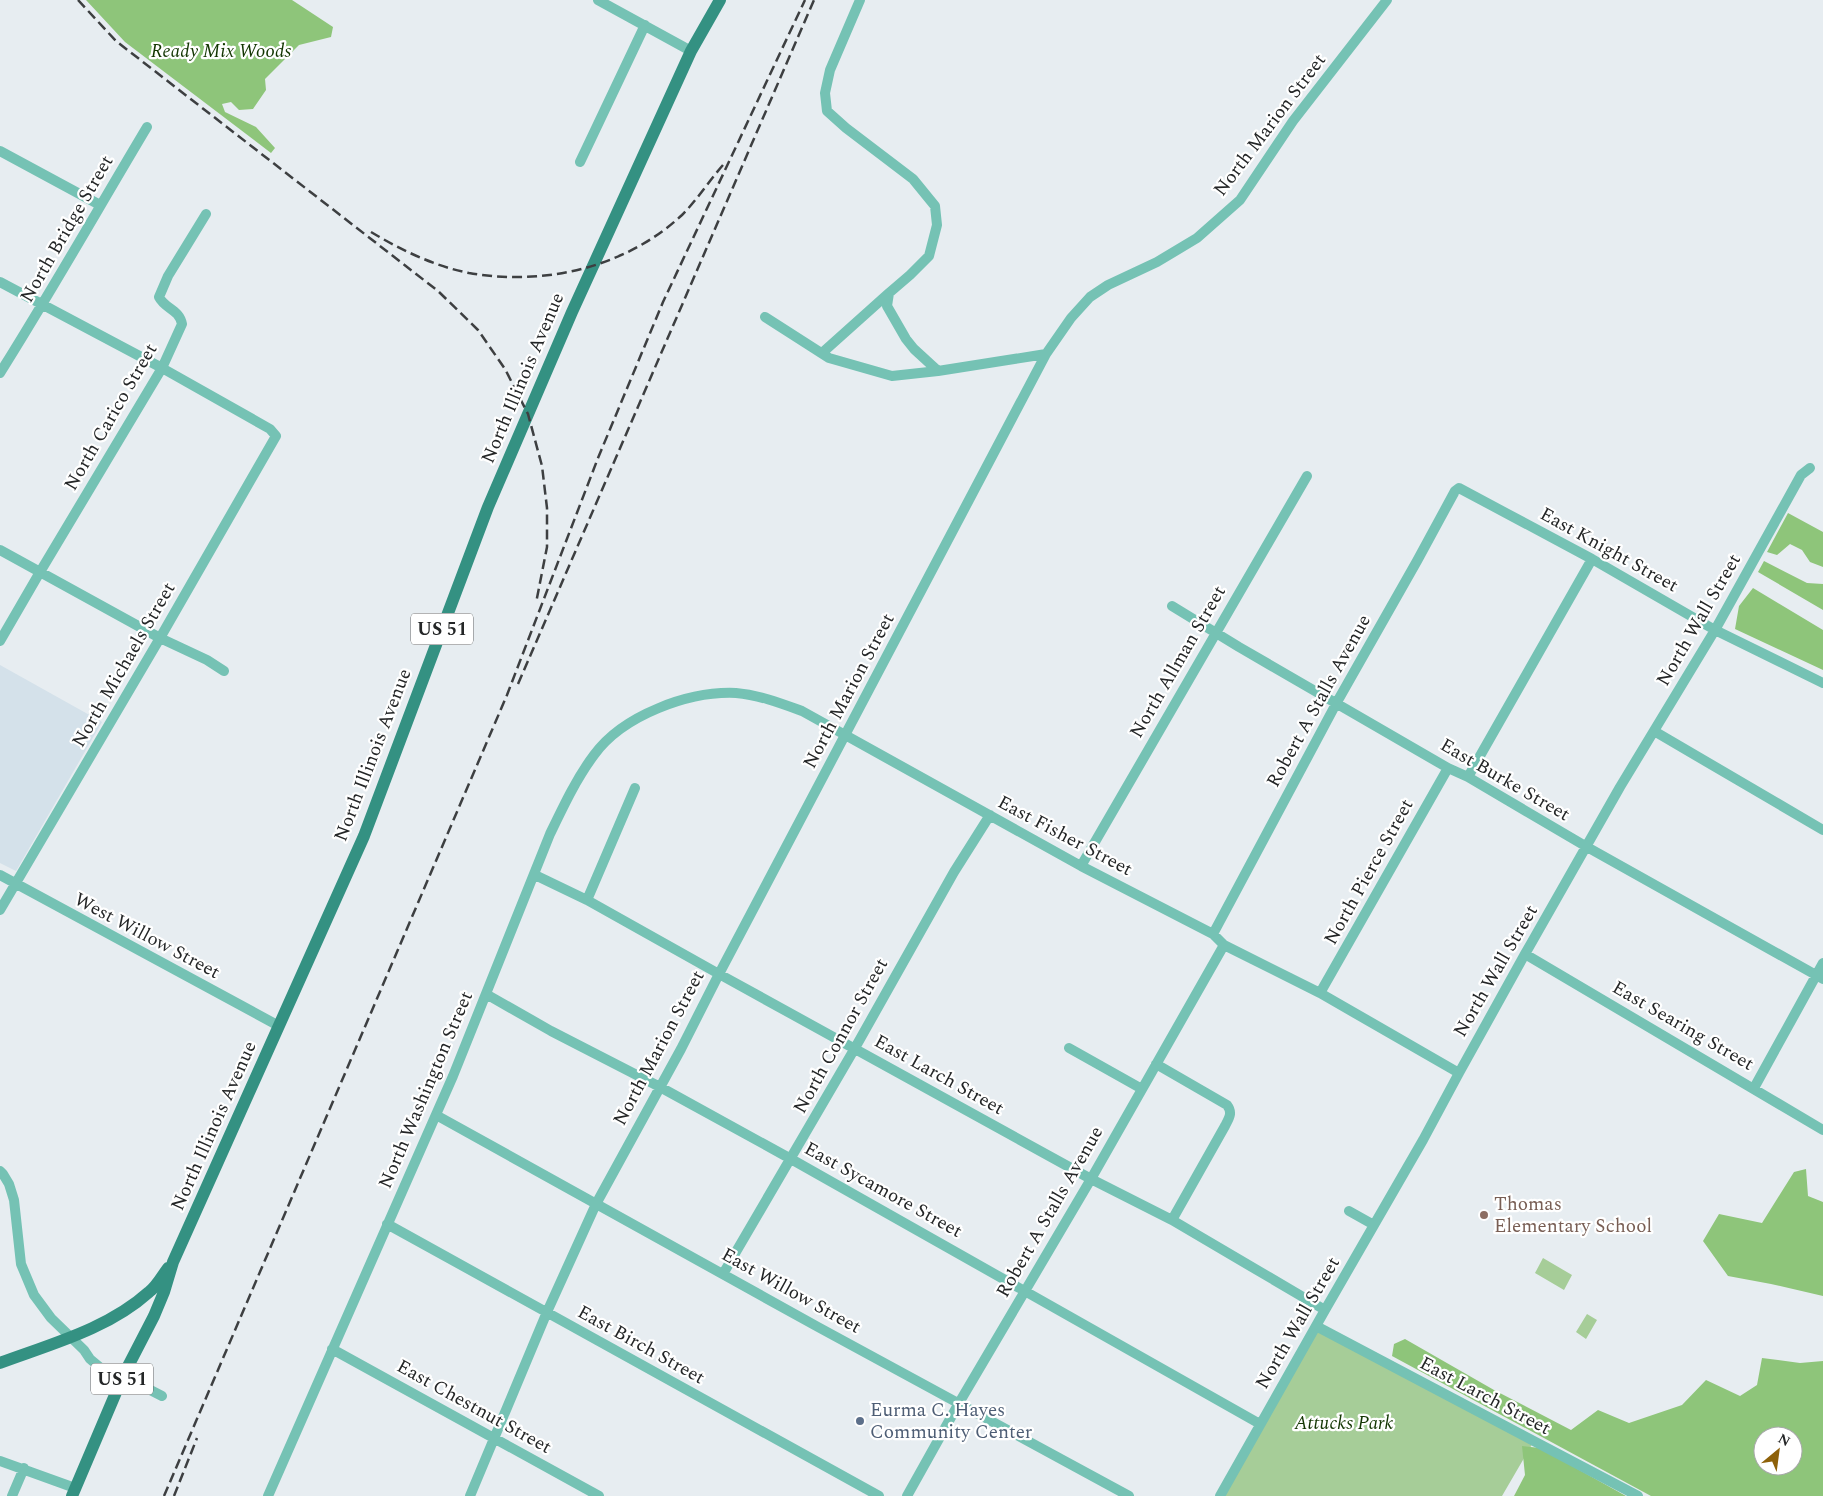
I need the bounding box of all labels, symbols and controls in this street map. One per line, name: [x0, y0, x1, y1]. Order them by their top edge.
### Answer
park label: Ready Mix Woods: [151, 37, 292, 66]
street label: North Marion Street: [1207, 47, 1334, 203]
street label: North Bridge Street: [13, 150, 121, 308]
street label: North Illinois Avenue: [474, 288, 572, 468]
street label: North Carico Street: [57, 338, 165, 496]
street label: East Knight Street: [1534, 500, 1684, 600]
street label: North Wall Street: [1649, 548, 1749, 692]
street label: North Michaels Street: [65, 577, 183, 753]
street label: North Allman Street: [1122, 580, 1234, 744]
street label: North Marion Street: [796, 608, 902, 774]
street label: Robert A Stalls Avenue: [1259, 609, 1379, 793]
road number: US 51: [411, 614, 473, 644]
street label: North Illinois Avenue: [327, 664, 419, 846]
street label: East Burke Street: [1435, 731, 1576, 829]
street label: East Fisher Street: [992, 788, 1138, 884]
street label: North Pierce Street: [1317, 793, 1421, 950]
street label: West Willow Street: [69, 885, 225, 987]
street label: North Wall Street: [1446, 899, 1546, 1043]
street label: North Connor Street: [786, 953, 896, 1119]
street label: North Marion Street: [606, 965, 712, 1131]
street label: East Searing Street: [1607, 974, 1760, 1079]
street label: North Washington Street: [371, 986, 481, 1193]
street label: East Larch Street: [869, 1027, 1010, 1123]
street label: North Illinois Avenue: [164, 1037, 264, 1215]
street label: Robert A Stalls Avenue: [989, 1121, 1111, 1303]
street label: East Sycamore Street: [799, 1134, 968, 1246]
place label: Thomas Elementary School: [1494, 1190, 1652, 1241]
marker: Thomas Elementary School: [1478, 1209, 1490, 1221]
street label: East Willow Street: [716, 1241, 866, 1342]
street label: North Wall Street: [1248, 1251, 1348, 1395]
street label: East Birch Street: [572, 1298, 710, 1392]
street label: East Larch Street: [1414, 1349, 1556, 1443]
street label: East Chestnut Street: [391, 1352, 557, 1462]
road number: US 51: [91, 1364, 153, 1395]
place label: Eurma C. Hayes Community Center: [870, 1396, 1033, 1447]
park label: Attucks Park: [1294, 1409, 1394, 1438]
marker: Eurma C. Hayes Community Center: [854, 1415, 866, 1427]
north arrow: [1753, 1426, 1803, 1476]
text: N: [1774, 1428, 1794, 1452]

